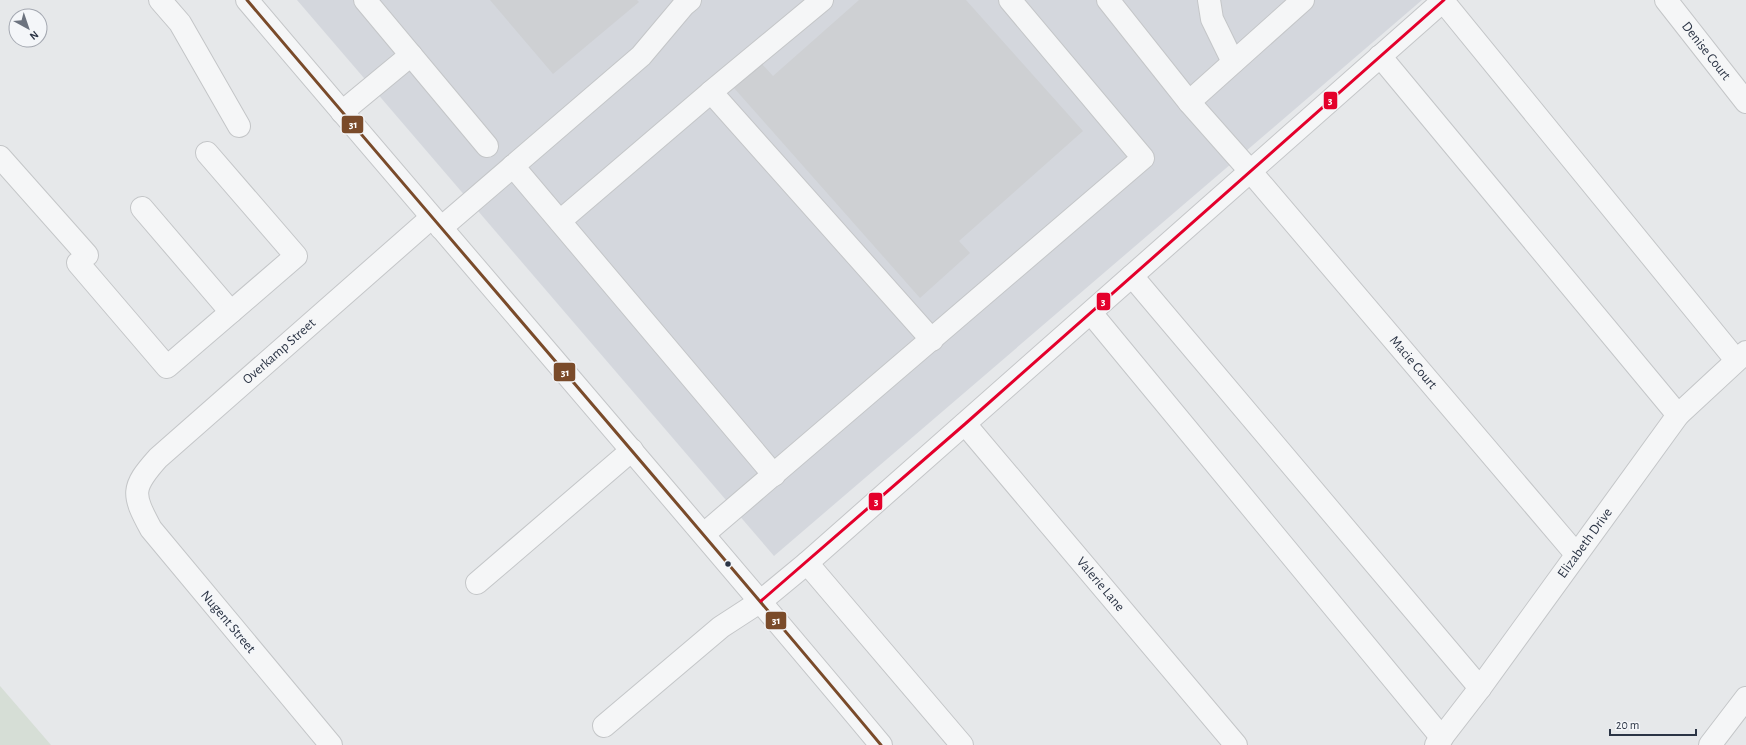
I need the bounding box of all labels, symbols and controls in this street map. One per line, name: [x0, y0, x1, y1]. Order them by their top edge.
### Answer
north arrow: [8, 8, 48, 48]
street label: Denise Court: [1679, 19, 1734, 83]
text: N: [28, 29, 41, 42]
line badge: 3: [1323, 91, 1338, 110]
text: 3: [1328, 95, 1333, 106]
line badge: 31: [341, 115, 364, 134]
text: 31: [349, 119, 357, 130]
line badge: 3: [1096, 292, 1111, 311]
text: 3: [1101, 296, 1106, 307]
street label: Overkamp Street: [240, 316, 319, 387]
street label: Macie Court: [1387, 333, 1440, 392]
line badge: 31: [553, 362, 576, 382]
text: 31: [561, 367, 569, 378]
line badge: 3: [868, 492, 883, 511]
text: 3: [874, 496, 879, 507]
street label: Elizabeth Drive: [1555, 506, 1615, 581]
street label: Valerie Lane: [1074, 555, 1127, 614]
unlabelled marker: [723, 559, 733, 569]
street label: Nugent Street: [198, 588, 258, 656]
line badge: 31: [765, 611, 787, 630]
text: 31: [772, 615, 780, 626]
scale bar: [1610, 711, 1696, 737]
text: 20 m: [1616, 719, 1639, 731]

